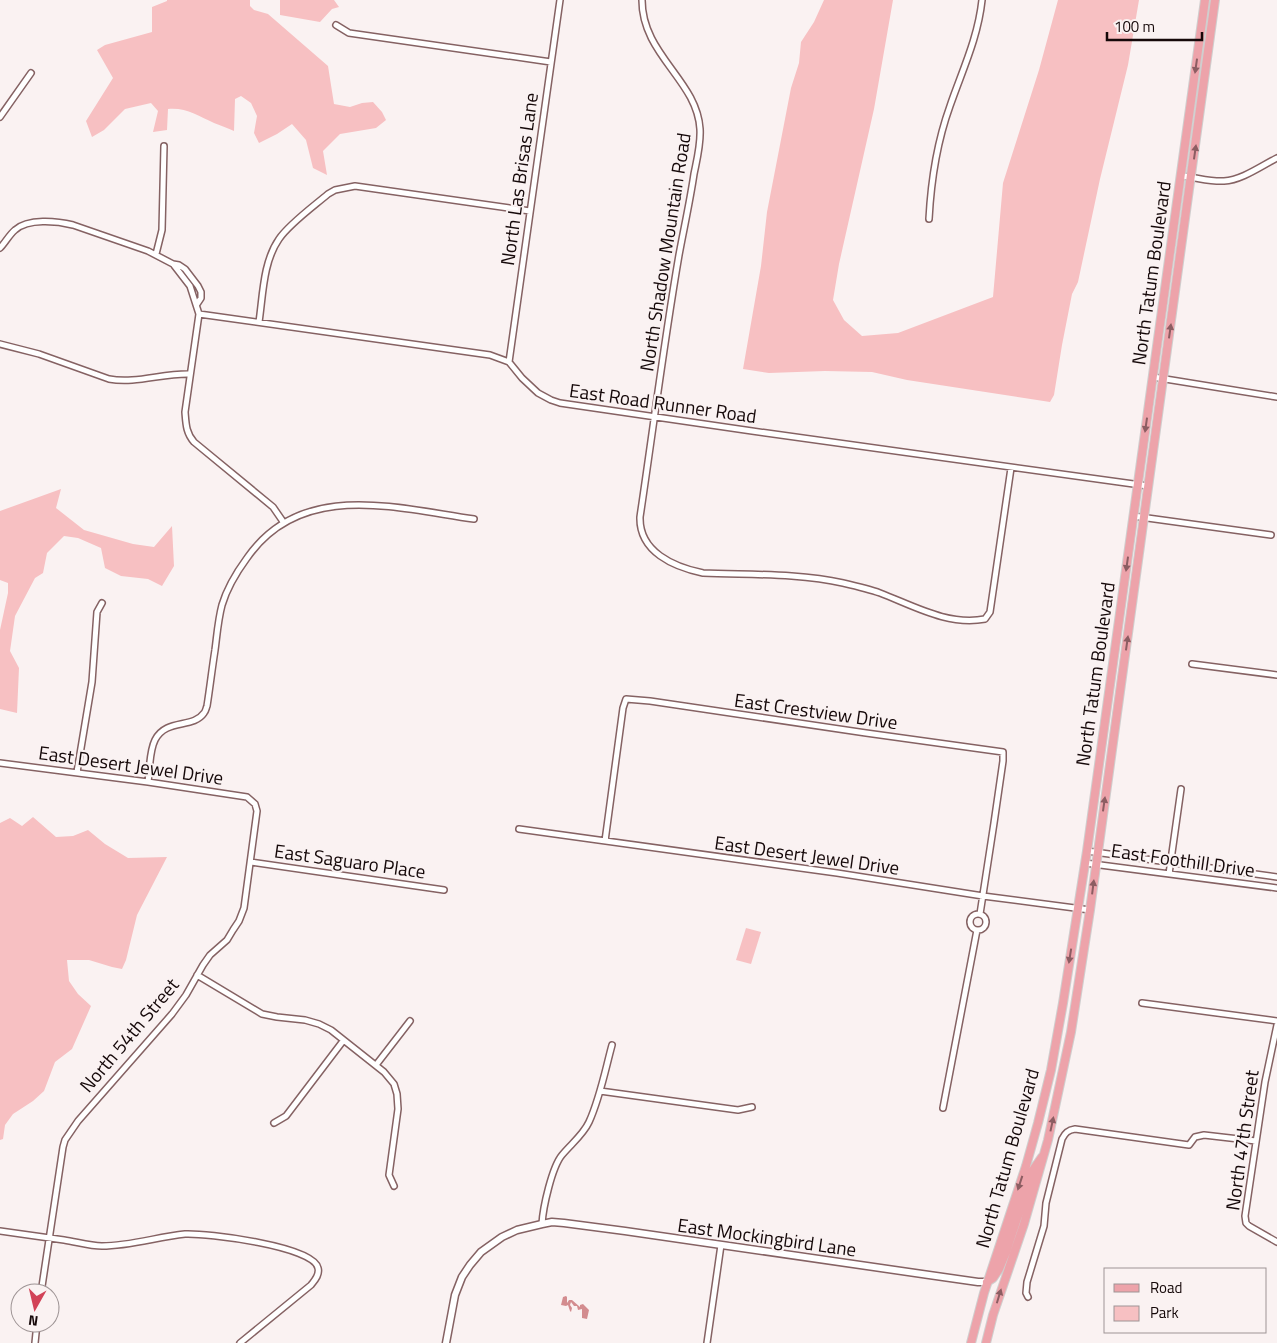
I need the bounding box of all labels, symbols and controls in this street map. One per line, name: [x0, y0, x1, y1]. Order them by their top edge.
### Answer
scale bar: [1107, 10, 1202, 42]
text: 100 m: [1114, 15, 1155, 38]
one-way arrow: [1192, 58, 1200, 74]
street label: North Las Brisas Lane: [492, 91, 545, 267]
street label: North Shadow Mountain Road: [631, 131, 698, 373]
one-way arrow: [1191, 144, 1199, 160]
street label: North Tatum Boulevard: [1123, 179, 1178, 367]
one-way arrow: [1166, 322, 1174, 338]
street label: East Road Runner Road: [568, 375, 758, 430]
one-way arrow: [1142, 418, 1150, 434]
one-way arrow: [1122, 556, 1130, 572]
street label: North Tatum Boulevard: [1067, 580, 1122, 768]
one-way arrow: [1123, 635, 1131, 651]
street label: East Crestview Drive: [733, 685, 900, 736]
street label: East Desert Jewel Drive: [37, 737, 225, 792]
one-way arrow: [1100, 795, 1108, 811]
street label: East Desert Jewel Drive: [713, 827, 901, 882]
street label: East Foothill Drive: [1109, 835, 1257, 884]
street label: East Saguaro Place: [273, 836, 428, 885]
one-way arrow: [1089, 878, 1097, 894]
one-way arrow: [1066, 949, 1074, 965]
street label: North 54th Street: [72, 971, 185, 1098]
street label: North Tatum Boulevard: [967, 1065, 1046, 1251]
street label: North 47th Street: [1217, 1067, 1266, 1212]
one-way arrow: [1048, 1116, 1056, 1132]
one-way arrow: [1016, 1176, 1024, 1191]
street label: East Mockingbird Lane: [676, 1210, 858, 1263]
legend: [1104, 1268, 1267, 1333]
text: Road: [1150, 1276, 1182, 1299]
north arrow: [10, 1283, 60, 1333]
one-way arrow: [995, 1288, 1003, 1303]
text: Park: [1150, 1301, 1179, 1324]
text: N: [27, 1310, 39, 1332]

